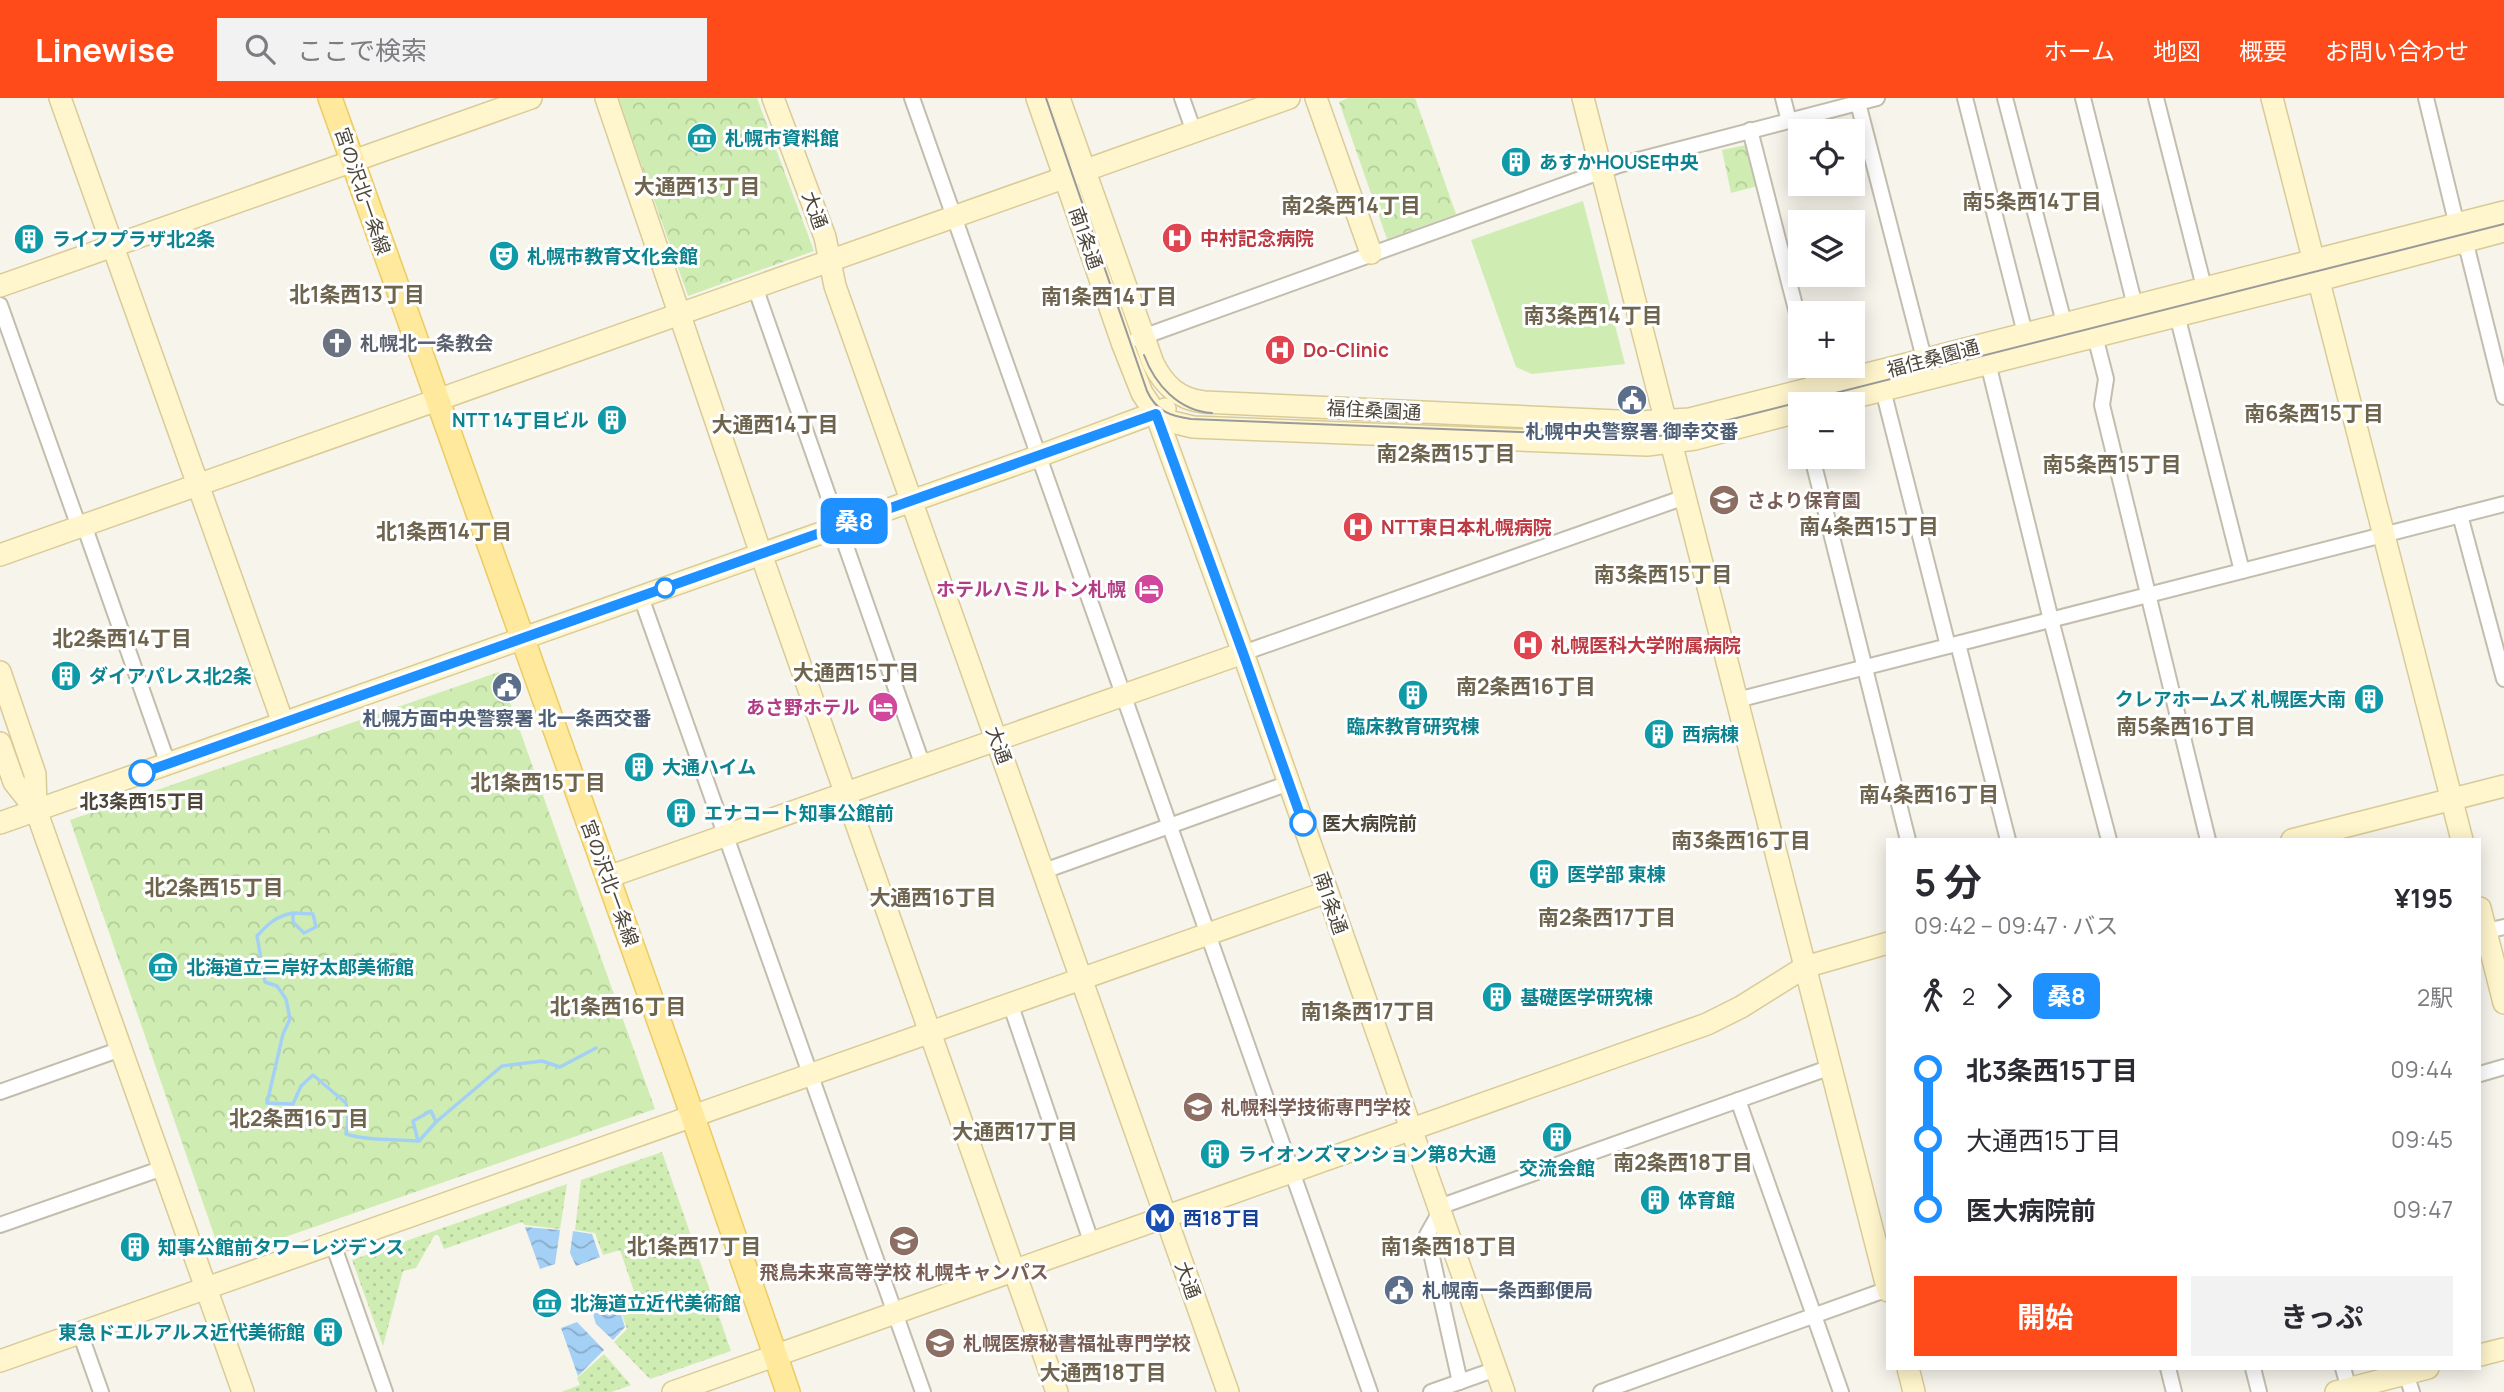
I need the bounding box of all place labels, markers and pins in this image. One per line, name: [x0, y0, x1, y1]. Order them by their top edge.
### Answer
museum icon: 札幌市資料館: [685, 121, 719, 155]
place label: 札幌市資料館: [725, 125, 839, 151]
building icon: あすかHOUSE中央: [1499, 145, 1533, 179]
place label: あすかHOUSE中央: [1539, 149, 1699, 175]
hospital icon: 中村記念病院: [1160, 221, 1194, 255]
building icon: ライフプラザ北2条: [12, 222, 46, 256]
place label: 中村記念病院: [1200, 225, 1314, 251]
place label: ライフプラザ北2条: [52, 226, 215, 252]
theatre icon: 札幌市教育文化会館: [487, 239, 521, 273]
place label: 札幌市教育文化会館: [527, 243, 698, 269]
church icon: 札幌北一条教会: [320, 326, 354, 360]
place label: 札幌北一条教会: [360, 330, 493, 356]
hospital icon: Do-Clinic: [1263, 333, 1297, 367]
place label: Do-Clinic: [1303, 337, 1389, 363]
public building icon: 札幌中央警察署 御幸交番: [1615, 383, 1649, 417]
building icon: NTT 14丁目ビル: [595, 403, 629, 437]
place label: NTT 14丁目ビル: [452, 407, 589, 433]
place label: 札幌中央警察署 御幸交番: [1526, 418, 1738, 444]
school or university icon: さより保育園: [1707, 483, 1741, 517]
place label: さより保育園: [1747, 487, 1861, 513]
hospital icon: NTT東日本札幌病院: [1341, 510, 1375, 544]
place label: NTT東日本札幌病院: [1381, 514, 1552, 540]
hotel icon: ホテルハミルトン札幌: [1132, 572, 1166, 606]
place label: ホテルハミルトン札幌: [936, 576, 1126, 602]
unlabelled marker: [655, 578, 675, 598]
hospital icon: 札幌医科大学附属病院: [1511, 628, 1545, 662]
place label: 札幌医科大学附属病院: [1551, 632, 1741, 658]
building icon: ダイアパレス北2条: [49, 659, 83, 693]
place label: ダイアパレス北2条: [89, 663, 252, 689]
public building icon: 札幌方面中央警察署 北一条西交番: [490, 670, 524, 704]
building icon: 臨床教育研究棟: [1396, 678, 1430, 712]
building icon: クレアホームズ 札幌医大南: [2352, 682, 2386, 716]
place label: クレアホームズ 札幌医大南: [2115, 686, 2346, 712]
hotel icon: あさ野ホテル: [866, 690, 900, 724]
place label: あさ野ホテル: [746, 694, 860, 720]
place label: 札幌方面中央警察署 北一条西交番: [363, 705, 651, 731]
place label: 臨床教育研究棟: [1346, 713, 1480, 739]
building icon: 西病棟: [1642, 717, 1676, 751]
place label: 西病棟: [1682, 721, 1739, 747]
building icon: 大通ハイム: [622, 750, 656, 784]
place label: 大通ハイム: [662, 754, 756, 780]
marker: 北3条西15丁目: [129, 760, 155, 786]
place label: 北3条西15丁目: [79, 788, 205, 814]
building icon: エナコート知事公館前: [664, 796, 698, 830]
place label: エナコート知事公館前: [704, 800, 894, 826]
marker: 医大病院前: [1290, 810, 1316, 836]
place label: 医大病院前: [1322, 810, 1417, 836]
building icon: 医学部 東棟: [1527, 857, 1561, 891]
place label: 医学部 東棟: [1567, 861, 1666, 887]
museum icon: 北海道立三岸好太郎美術館: [146, 950, 180, 984]
place label: 北海道立三岸好太郎美術館: [186, 954, 414, 980]
building icon: 基礎医学研究棟: [1480, 980, 1514, 1014]
place label: 基礎医学研究棟: [1520, 984, 1653, 1010]
school or university icon: 札幌科学技術専門学校: [1181, 1090, 1215, 1124]
place label: 札幌科学技術専門学校: [1221, 1094, 1411, 1120]
building icon: 交流会館: [1540, 1120, 1574, 1154]
building icon: ライオンズマンション第8大通: [1198, 1137, 1232, 1171]
place label: ライオンズマンション第8大通: [1238, 1141, 1496, 1167]
place label: 交流会館: [1519, 1155, 1595, 1181]
building icon: 体育館: [1638, 1183, 1672, 1217]
place label: 体育館: [1678, 1187, 1735, 1213]
metro station icon: 西18丁目: [1143, 1201, 1177, 1235]
place label: 西18丁目: [1183, 1205, 1260, 1231]
school or university icon: 飛鳥未来高等学校 札幌キャンパス: [887, 1224, 921, 1258]
building icon: 知事公館前タワーレジデンス: [118, 1230, 152, 1264]
place label: 知事公館前タワーレジデンス: [158, 1234, 405, 1260]
place label: 飛鳥未来高等学校 札幌キャンパス: [760, 1259, 1048, 1285]
public building icon: 札幌南一条西郵便局: [1382, 1273, 1416, 1307]
place label: 札幌南一条西郵便局: [1422, 1277, 1593, 1303]
museum icon: 北海道立近代美術館: [530, 1286, 564, 1320]
place label: 北海道立近代美術館: [570, 1290, 741, 1316]
building icon: 東急ドエルアルス近代美術館: [311, 1315, 345, 1349]
place label: 東急ドエルアルス近代美術館: [58, 1319, 305, 1345]
school or university icon: 札幌医療秘書福祉専門学校: [923, 1326, 957, 1360]
place label: 札幌医療秘書福祉専門学校: [963, 1330, 1191, 1356]

